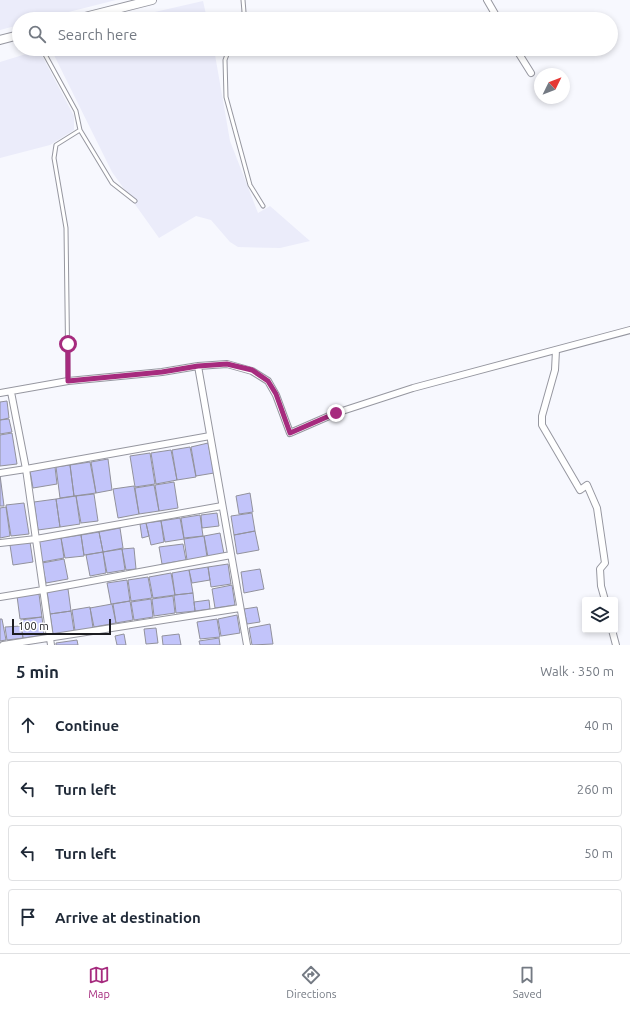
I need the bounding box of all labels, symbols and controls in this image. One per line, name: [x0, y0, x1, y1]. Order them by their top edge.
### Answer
search box: [12, 12, 618, 56]
icon: search: [26, 23, 48, 45]
text: Search here: [58, 26, 137, 43]
north arrow: [534, 68, 570, 104]
route start: [59, 335, 77, 353]
route end: [327, 404, 345, 422]
map controls: [582, 597, 618, 633]
button: layers: [582, 597, 618, 633]
scale bar: [12, 617, 111, 636]
text: 100 m: [18, 620, 49, 632]
text: 5 min: [16, 662, 59, 681]
text: Walk · 350 m: [540, 664, 614, 678]
icon: ahead: [17, 714, 39, 736]
text: Continue: [55, 717, 119, 734]
text: 40 m: [584, 718, 613, 732]
icon: left: [17, 778, 39, 800]
text: Turn left: [55, 781, 116, 798]
text: 260 m: [577, 782, 613, 796]
icon: left: [17, 842, 39, 864]
text: Turn left: [55, 845, 116, 862]
text: 50 m: [584, 846, 613, 860]
icon: arrive: [17, 906, 39, 928]
text: Arrive at destination: [55, 909, 201, 926]
tab: Map: [88, 964, 110, 1000]
tab: Directions: [286, 964, 336, 1000]
tab: Saved: [513, 964, 542, 1000]

